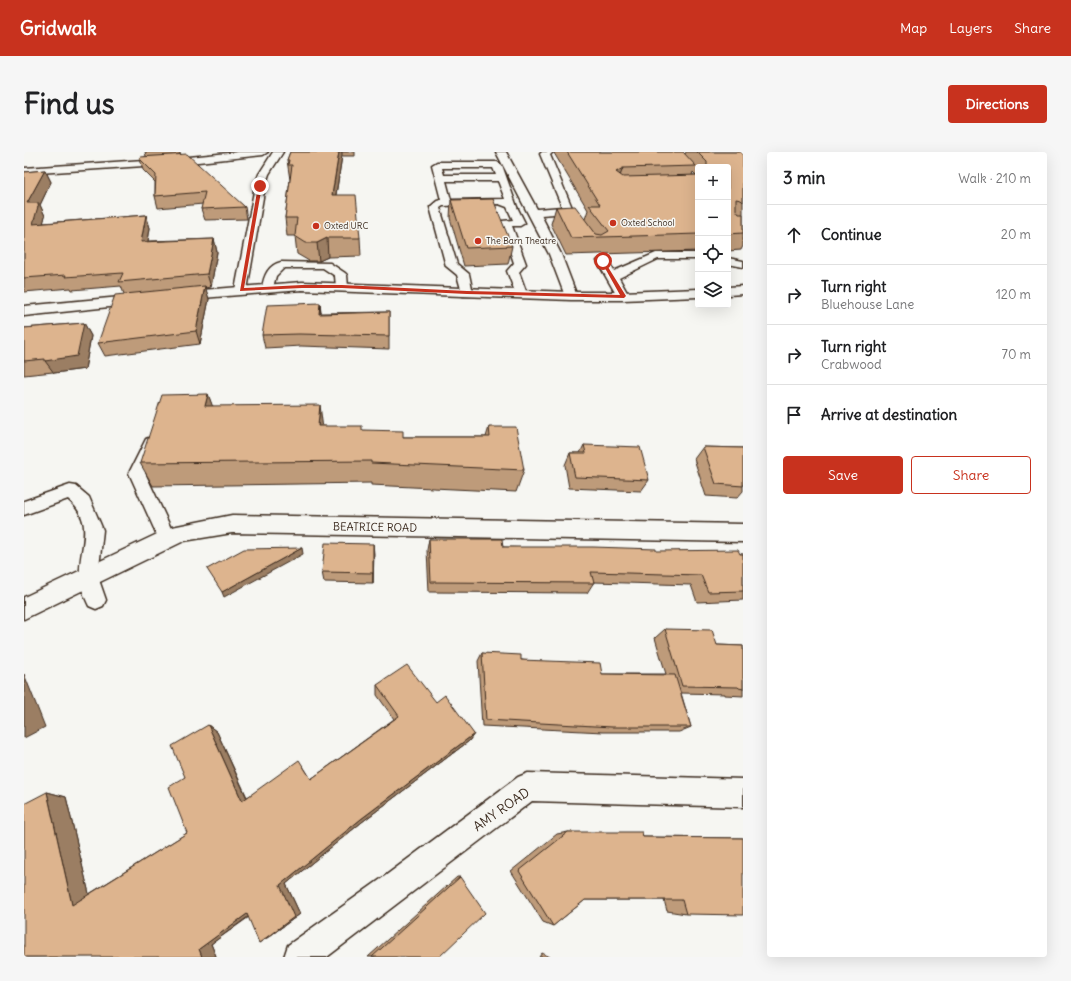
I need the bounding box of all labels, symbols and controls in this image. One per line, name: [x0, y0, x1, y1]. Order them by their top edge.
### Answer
text: Gridwalk: [20, 16, 97, 40]
text: Map: [900, 19, 927, 37]
text: Layers: [949, 19, 992, 37]
text: Share: [1014, 19, 1051, 37]
button: Directions: [948, 85, 1047, 123]
text: Find us: [24, 86, 115, 122]
map controls: [695, 164, 731, 308]
button: +: [695, 164, 731, 200]
text: 3 min: [783, 167, 825, 189]
text: Walk · 210 m: [958, 170, 1031, 187]
route end: [251, 177, 269, 195]
button: −: [695, 200, 731, 236]
place label: Oxted School: [621, 217, 675, 228]
marker: Oxted School: [608, 218, 618, 228]
place label: Oxted URC: [324, 220, 368, 231]
marker: Oxted URC: [311, 221, 321, 231]
icon: ahead: [783, 224, 805, 246]
text: Continue: [821, 225, 882, 244]
text: 20 m: [1001, 226, 1031, 243]
place label: The Barn Theatre: [486, 235, 556, 246]
marker: The Barn Theatre: [473, 236, 483, 246]
button: locate: [695, 236, 731, 272]
route start: [594, 252, 612, 270]
button: layers: [695, 272, 731, 308]
text: Turn right: [821, 277, 886, 296]
icon: right: [783, 284, 805, 306]
text: 120 m: [996, 286, 1031, 303]
text: Bluehouse Lane: [821, 296, 914, 313]
text: Turn right: [821, 337, 886, 356]
icon: right: [783, 344, 805, 366]
text: 70 m: [1002, 346, 1031, 363]
text: Crabwood: [821, 356, 882, 373]
icon: arrive: [783, 404, 805, 426]
text: Arrive at destination: [821, 405, 957, 424]
button: Save: [783, 456, 903, 494]
button: Share: [911, 456, 1031, 494]
street label: BEATRICE ROAD: [333, 519, 417, 535]
street label: AMY ROAD: [470, 784, 533, 835]

